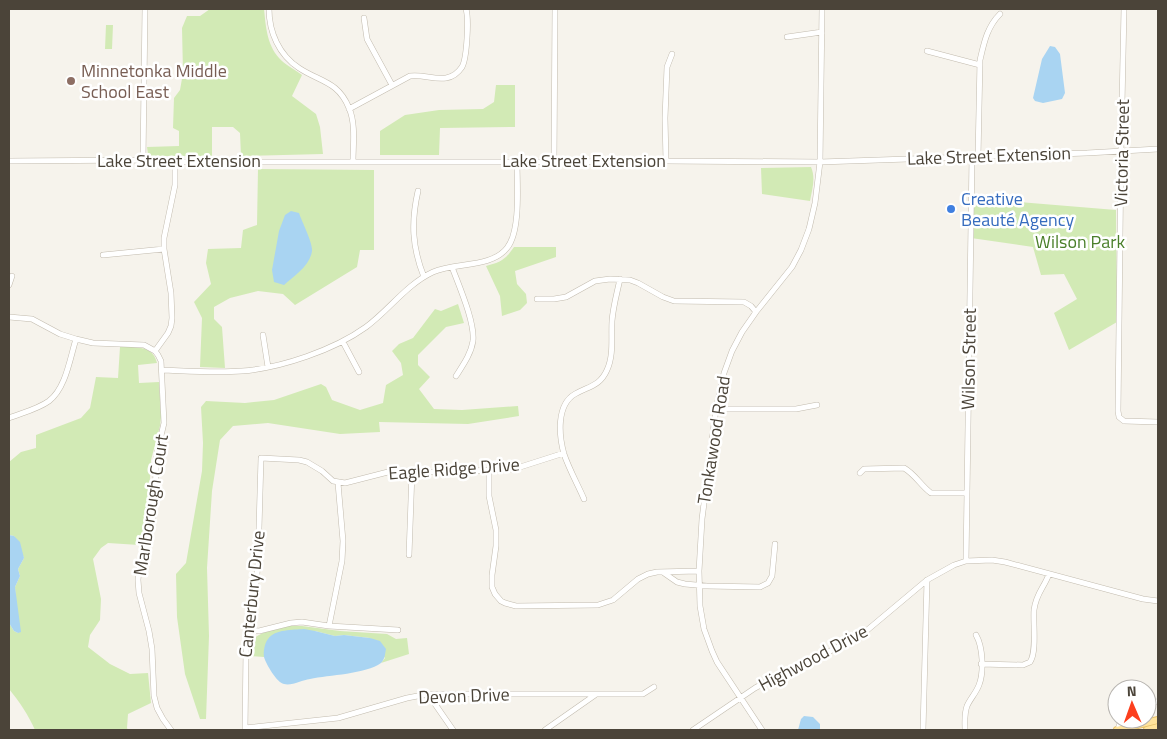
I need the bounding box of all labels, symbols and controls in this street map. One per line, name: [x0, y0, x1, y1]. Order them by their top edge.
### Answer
place label: Minnetonka Middle School East: [81, 57, 227, 105]
marker: Minnetonka Middle School East: [65, 75, 77, 87]
street label: Victoria Street: [1107, 98, 1136, 207]
street label: Lake Street Extension: [907, 139, 1071, 172]
street label: Lake Street Extension: [97, 147, 261, 174]
street label: Lake Street Extension: [502, 147, 666, 174]
place label: Creative Beauté Agency: [961, 185, 1075, 233]
marker: Creative Beauté Agency: [945, 203, 957, 215]
park label: Wilson Park: [1035, 228, 1125, 255]
street label: Wilson Street: [954, 307, 983, 410]
street label: Tonkawood Road: [690, 374, 737, 506]
street label: Marlborough Court: [126, 432, 175, 578]
street label: Eagle Ridge Drive: [387, 450, 521, 487]
street label: Canterbury Drive: [231, 529, 272, 659]
street label: Highwood Drive: [753, 617, 872, 698]
north arrow: [1107, 679, 1157, 729]
street label: Devon Drive: [418, 680, 510, 711]
text: N: [1126, 680, 1137, 701]

